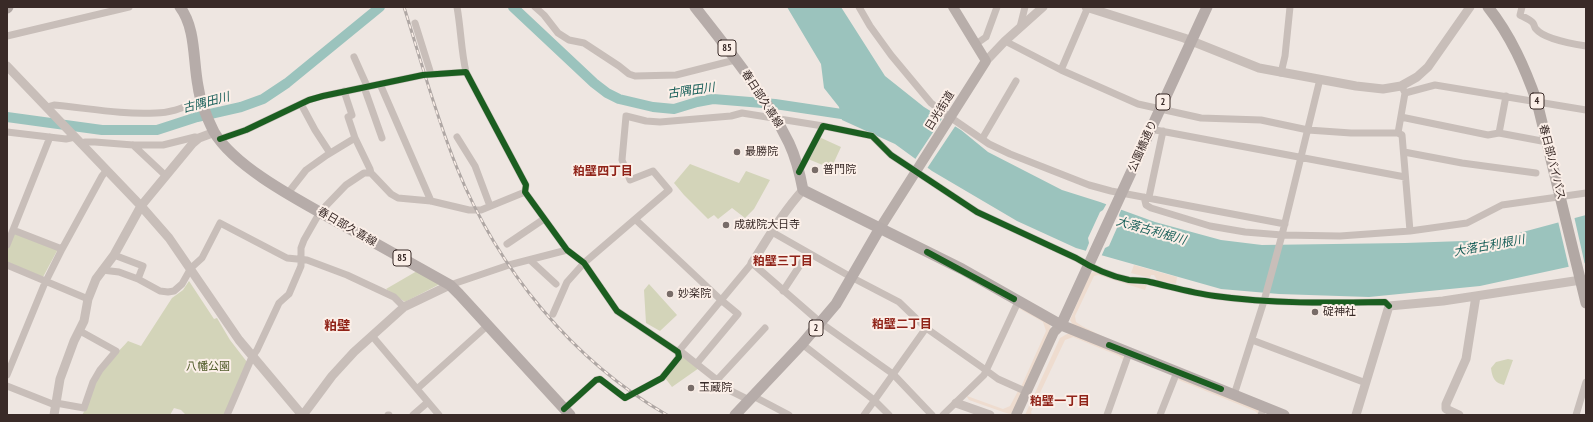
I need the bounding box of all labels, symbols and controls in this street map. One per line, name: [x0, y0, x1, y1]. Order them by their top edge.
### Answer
road number: 85: [718, 40, 736, 56]
street label: 春日部久喜線: [738, 68, 786, 130]
water label: 古隅田川: [666, 81, 716, 101]
street label: 日光街道: [923, 89, 957, 133]
water label: 古隅田川: [181, 90, 231, 116]
road number: 4: [1530, 93, 1544, 109]
road number: 2: [1156, 94, 1170, 110]
street label: 公園橋通り: [1126, 118, 1160, 174]
street label: 春日部バイパス: [1536, 123, 1568, 201]
place label: 最勝院: [745, 145, 778, 159]
marker: 最勝院: [732, 147, 742, 157]
place label: 普門院: [823, 163, 856, 177]
district label: 粕壁四丁目: [573, 165, 633, 179]
marker: 普門院: [810, 165, 820, 175]
street label: 春日部久喜線: [315, 205, 379, 249]
water label: 大落古利根川: [1114, 214, 1188, 248]
place label: 成就院大日寺: [734, 218, 800, 232]
marker: 成就院大日寺: [721, 220, 731, 230]
water label: 大落古利根川: [1452, 233, 1526, 259]
road number: 85: [393, 250, 411, 266]
district label: 粕壁三丁目: [753, 255, 813, 269]
place label: 妙楽院: [678, 287, 711, 301]
marker: 妙楽院: [665, 289, 675, 299]
place label: 碇神社: [1323, 305, 1356, 319]
marker: 碇神社: [1310, 307, 1320, 317]
district label: 粕壁: [324, 318, 350, 334]
district label: 粕壁二丁目: [872, 318, 932, 332]
road number: 2: [809, 320, 823, 336]
park label: 八幡公園: [186, 360, 230, 374]
place label: 玉蔵院: [699, 381, 732, 395]
marker: 玉蔵院: [686, 383, 696, 393]
district label: 粕壁一丁目: [1030, 395, 1090, 409]

